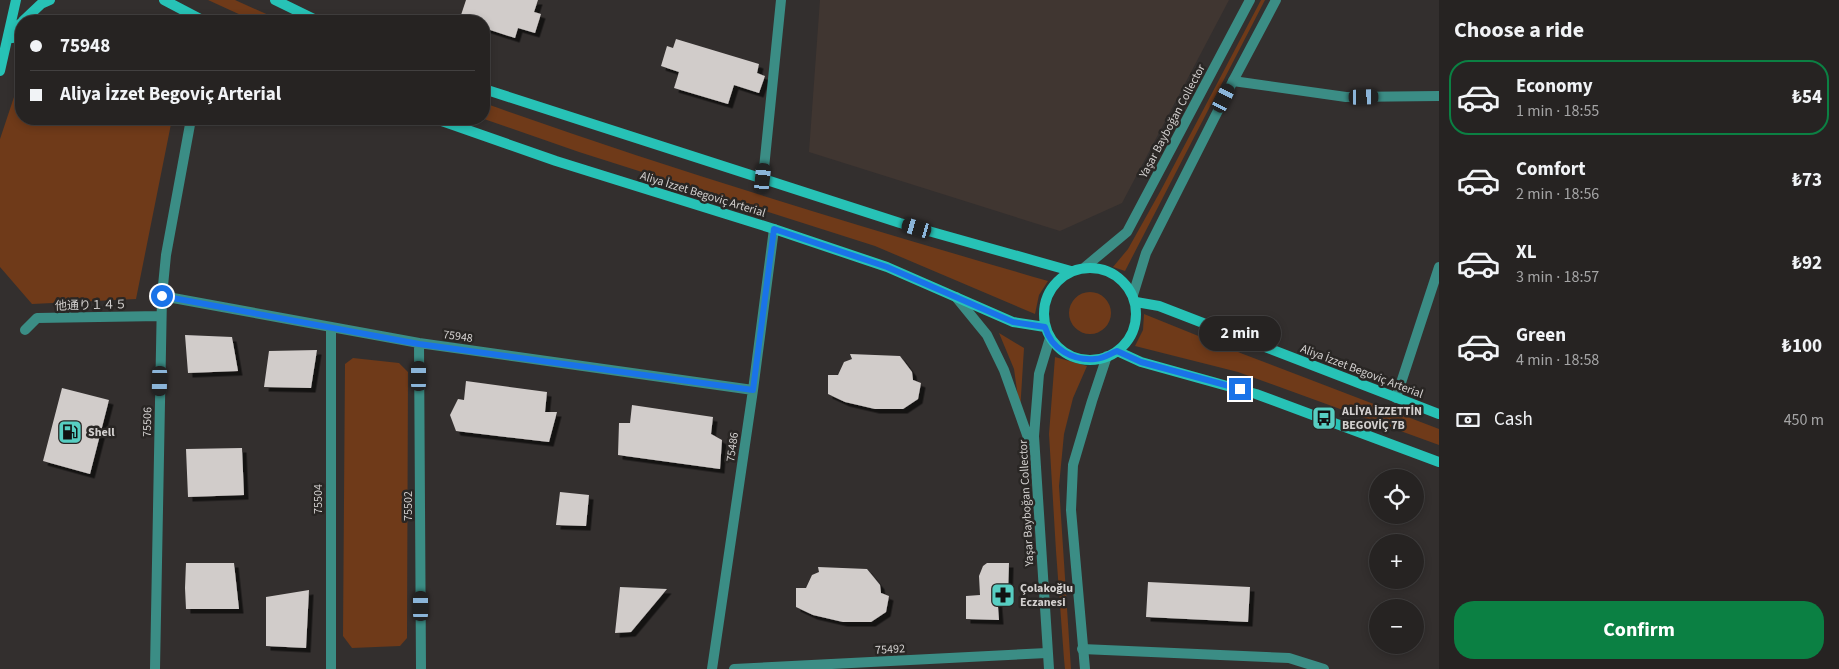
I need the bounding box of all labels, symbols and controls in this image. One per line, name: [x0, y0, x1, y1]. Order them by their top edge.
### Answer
text: Choose a ride: [1454, 14, 1584, 46]
text: 75948: [60, 33, 110, 60]
street label: Yaşar Bayboğan Collector: [1135, 61, 1210, 182]
text: Economy: [1516, 73, 1593, 100]
icon: car: [1456, 75, 1501, 120]
text: Aliya İzzet Begoviç Arterial: [60, 81, 281, 108]
car: [1210, 81, 1237, 115]
text: ₺54: [1792, 84, 1822, 111]
car: [1348, 89, 1379, 105]
text: 1 min · 18:55: [1516, 100, 1599, 122]
text: Comfort: [1516, 156, 1586, 183]
icon: car: [1456, 158, 1501, 203]
car: [753, 162, 772, 194]
street label: Aliya İzzet Begoviç Arterial: [638, 167, 768, 222]
text: ₺73: [1792, 167, 1822, 194]
text: 2 min · 18:56: [1516, 183, 1599, 205]
car: [900, 217, 933, 239]
text: XL: [1516, 239, 1537, 266]
icon: car: [1456, 241, 1501, 286]
text: ₺92: [1792, 250, 1822, 277]
text: 3 min · 18:57: [1516, 266, 1599, 288]
route start: [151, 285, 173, 307]
street label: 他通り１４５: [55, 296, 127, 315]
callout: 2 min: [1199, 316, 1281, 352]
text: 2 min: [1221, 322, 1259, 344]
text: Green: [1516, 322, 1566, 349]
icon: car: [1456, 324, 1501, 369]
street label: 75948: [442, 326, 474, 347]
text: ₺100: [1782, 333, 1822, 360]
street label: Aliya İzzet Begoviç Arterial: [1298, 340, 1426, 403]
text: 4 min · 18:58: [1516, 349, 1599, 371]
car: [411, 361, 426, 391]
car: [152, 366, 167, 396]
route end: [1229, 378, 1251, 400]
place label: ALİYA İZZETTİN BEGOVİÇ 7B: [1341, 403, 1422, 434]
bus stop icon: ALİYA İZZETTİN BEGOVİÇ 7B: [1311, 405, 1337, 431]
icon: cash: [1454, 406, 1482, 434]
text: Cash: [1494, 406, 1533, 433]
street label: 75506: [139, 407, 156, 437]
text: 450 m: [1784, 409, 1824, 431]
fuel station icon: Shell: [57, 419, 83, 445]
place label: Shell: [88, 424, 115, 441]
street label: 75486: [722, 431, 743, 463]
street label: Yaşar Bayboğan Collector: [1015, 438, 1038, 568]
map controls: [1369, 469, 1424, 654]
button: locate: [1369, 469, 1424, 524]
street label: 75504: [310, 484, 327, 514]
street label: 75502: [400, 491, 417, 521]
button: +: [1369, 534, 1424, 589]
place label: Çolakoğlu Eczanesi: [1020, 580, 1073, 611]
pharmacy icon: Çolakoğlu Eczanesi: [990, 582, 1016, 608]
car: [413, 591, 428, 621]
button: −: [1369, 599, 1424, 654]
button: Confirm: [1454, 601, 1824, 659]
street label: 75492: [875, 640, 905, 659]

